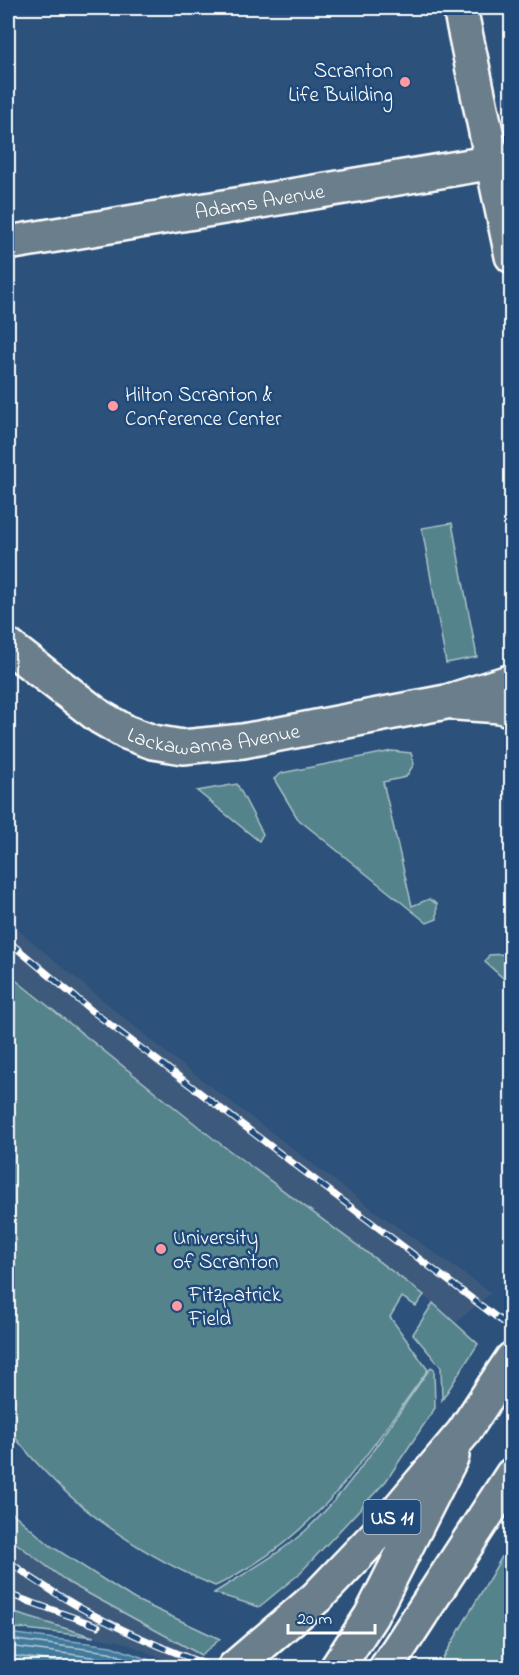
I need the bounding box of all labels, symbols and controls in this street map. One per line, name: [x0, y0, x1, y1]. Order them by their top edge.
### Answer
place label: Scranton Life Building: [288, 57, 393, 113]
marker: Scranton Life Building: [398, 75, 412, 89]
street label: Adams Avenue: [193, 177, 328, 229]
place label: Hilton Scranton & Conference Center: [125, 381, 282, 435]
marker: Hilton Scranton & Conference Center: [106, 399, 120, 413]
street label: Lackawanna Avenue: [123, 717, 303, 765]
place label: University of Scranton: [173, 1224, 278, 1278]
marker: University of Scranton: [154, 1242, 168, 1256]
place label: Fitzpatrick Field: [188, 1281, 282, 1335]
marker: Fitzpatrick Field: [170, 1299, 184, 1313]
road number: US 11: [364, 1500, 420, 1534]
scale bar: [288, 1597, 375, 1635]
text: 20 m: [297, 1607, 332, 1633]

